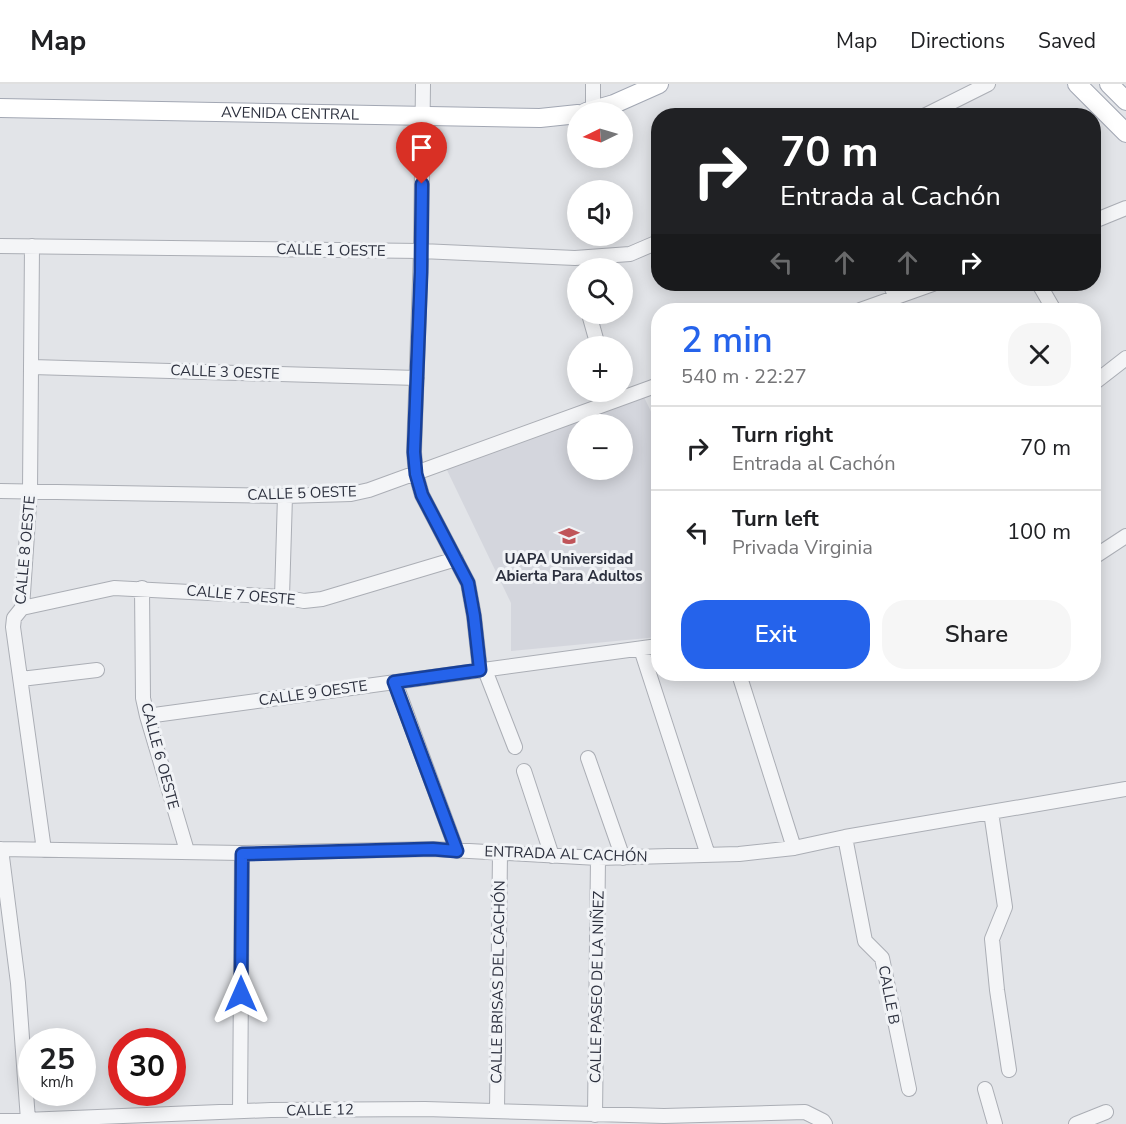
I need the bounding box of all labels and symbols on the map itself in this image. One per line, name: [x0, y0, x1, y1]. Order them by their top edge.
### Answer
street label: AVENIDA CENTRAL: [221, 102, 359, 125]
north arrow: [567, 102, 633, 168]
pin: [396, 122, 447, 184]
street label: CALLE 1 OESTE: [276, 239, 386, 261]
street label: CALLE 3 OESTE: [170, 360, 280, 384]
street label: CALLE 5 OESTE: [247, 481, 357, 505]
street label: CALLE 8 OESTE: [10, 495, 40, 605]
school or university icon: UAPA Universidad Abierta Para Adultos: [557, 524, 581, 548]
place label: UAPA Universidad Abierta Para Adultos: [495, 549, 643, 586]
street label: CALLE 7 OESTE: [186, 580, 296, 610]
street label: CALLE 9 OESTE: [257, 675, 369, 711]
street label: CALLE 6 OESTE: [136, 701, 184, 811]
street label: ENTRADA AL CACHÓN: [484, 840, 648, 867]
street label: CALLE BRISAS DEL CACHÓN: [485, 880, 510, 1084]
street label: CALLE PASEO DE LA NIÑEZ: [585, 891, 609, 1083]
position arrow: [209, 962, 273, 1026]
street label: CALLE B: [873, 964, 905, 1026]
speed limit sign: 30: [108, 1028, 186, 1106]
street label: CALLE 12: [286, 1099, 354, 1121]

